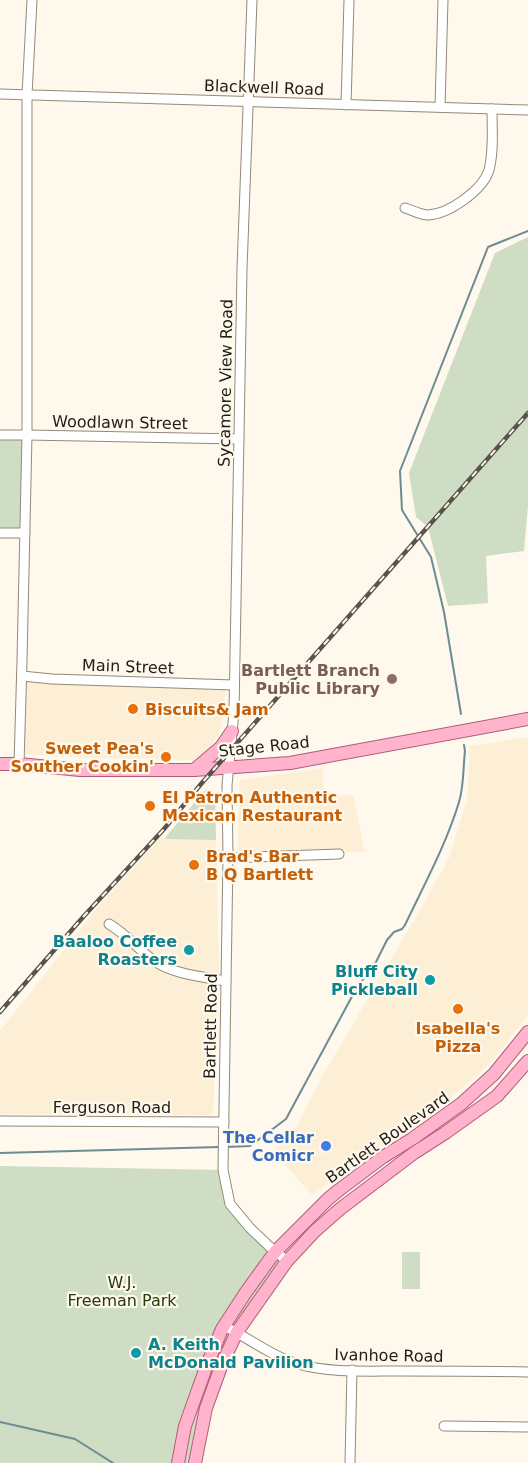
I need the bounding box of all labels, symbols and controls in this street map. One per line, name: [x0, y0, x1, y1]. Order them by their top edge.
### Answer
street label: Blackwell Road: [204, 76, 324, 99]
street label: Sycamore View Road: [215, 299, 236, 467]
street label: Woodlawn Street: [52, 412, 188, 433]
street label: Main Street: [82, 655, 174, 678]
place label: Bartlett Branch Public Library: [241, 661, 381, 698]
marker: Bartlett Branch Public Library: [385, 672, 399, 686]
place label: Biscuits& Jam: [145, 700, 269, 719]
marker: Biscuits& Jam: [126, 702, 140, 716]
street label: Stage Road: [218, 732, 311, 761]
place label: Sweet Pea's Souther Cookin': [11, 739, 154, 776]
marker: Sweet Pea's Souther Cookin': [159, 750, 173, 764]
place label: El Patron Authentic Mexican Restaurant: [162, 788, 342, 825]
marker: El Patron Authentic Mexican Restaurant: [143, 799, 157, 813]
place label: Brad's Bar B Q Bartlett: [206, 847, 313, 884]
marker: Brad's Bar B Q Bartlett: [187, 858, 201, 872]
place label: Baaloo Coffee Roasters: [53, 932, 177, 969]
marker: Baaloo Coffee Roasters: [182, 943, 196, 957]
place label: Bluff City Pickleball: [331, 962, 419, 999]
street label: Bartlett Road: [200, 973, 221, 1079]
marker: Bluff City Pickleball: [423, 973, 437, 987]
marker: Isabella's Pizza: [451, 1002, 465, 1016]
place label: Isabella's Pizza: [416, 1019, 500, 1056]
street label: Bartlett Boulevard: [322, 1088, 453, 1187]
street label: Ferguson Road: [53, 1098, 171, 1117]
place label: The Cellar Comicr: [223, 1128, 314, 1165]
marker: The Cellar Comicr: [319, 1139, 333, 1153]
park label: W.J. Freeman Park: [67, 1273, 177, 1310]
place label: A. Keith McDonald Pavilion: [148, 1335, 314, 1372]
street label: Ivanhoe Road: [334, 1345, 444, 1366]
marker: A. Keith McDonald Pavilion: [129, 1346, 143, 1360]

